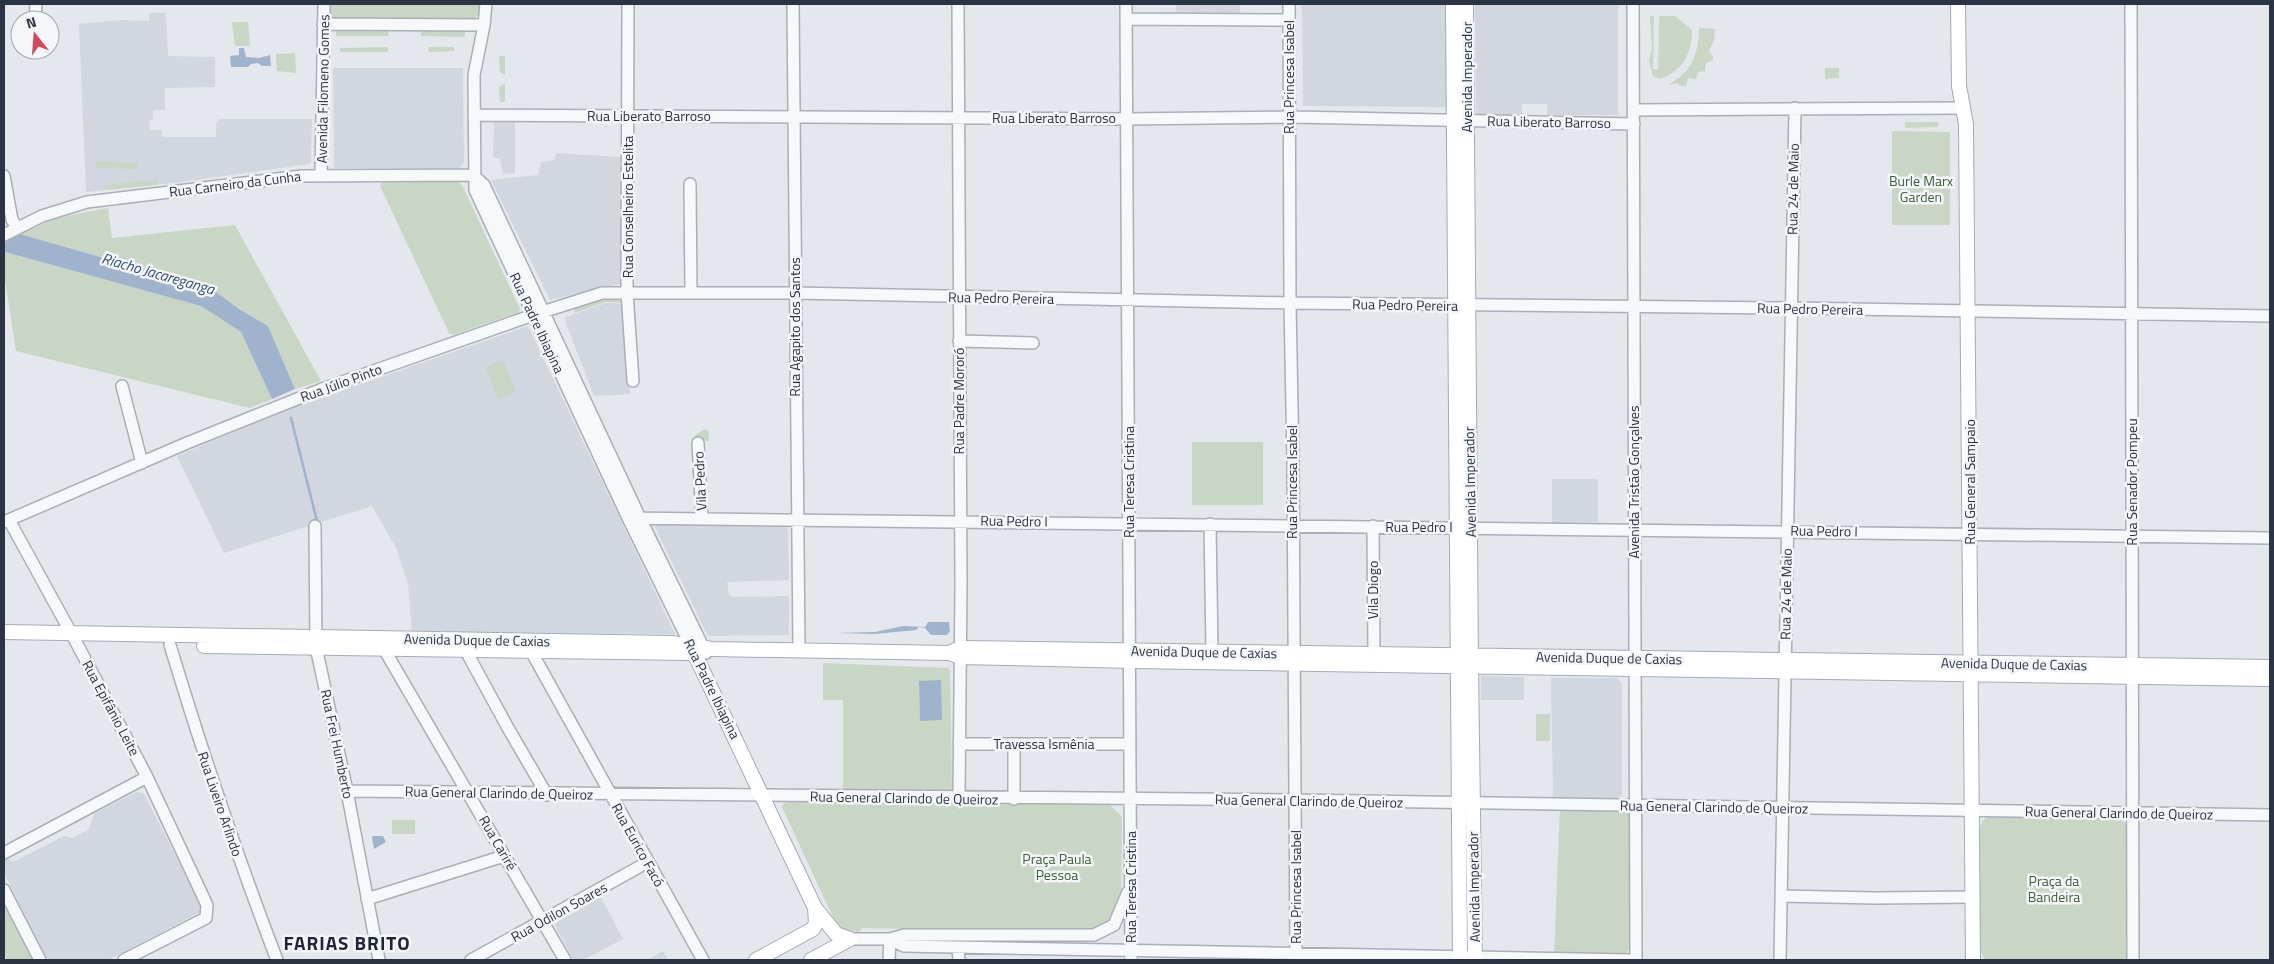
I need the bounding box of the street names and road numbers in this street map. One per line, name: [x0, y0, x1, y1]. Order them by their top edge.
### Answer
street label: Avenida Filomeno Gomes: [311, 14, 334, 164]
street label: Rua Princesa Isabel: [1278, 20, 1299, 134]
street label: Avenida Imperador: [1456, 21, 1477, 132]
street label: Rua Liberato Barroso: [587, 105, 711, 126]
street label: Rua Liberato Barroso: [992, 107, 1116, 128]
street label: Rua Liberato Barroso: [1487, 110, 1611, 133]
street label: Rua Conselheiro Estelita: [617, 136, 638, 278]
street label: Rua 24 de Maio: [1781, 143, 1804, 235]
street label: Rua Carneiro da Cunha: [168, 165, 302, 202]
street label: Rua Agapito dos Santos: [784, 257, 805, 397]
street label: Rua Padre Ibiapina: [505, 269, 570, 377]
street label: Rua Pedro Pereira: [948, 286, 1054, 309]
street label: Rua Pedro Pereira: [1352, 293, 1458, 316]
street label: Rua Pedro Pereira: [1757, 297, 1863, 320]
street label: Rua Padre Mororó: [948, 348, 969, 454]
street label: Rua Júlio Pinto: [297, 358, 385, 407]
street label: Avenida Tristão Gonçalves: [1623, 406, 1644, 558]
street label: Rua Senador Pompeu: [2121, 418, 2142, 546]
street label: Rua General Sampaio: [1959, 419, 1980, 545]
street label: Rua Princesa Isabel: [1281, 425, 1302, 539]
street label: Rua Teresa Cristina: [1118, 426, 1139, 538]
street label: Avenida Imperador: [1458, 426, 1481, 538]
street label: Vila Pedro: [687, 451, 712, 511]
street label: Rua Pedro I: [980, 509, 1048, 532]
street label: Rua Pedro I: [1385, 516, 1453, 537]
street label: Rua Pedro I: [1790, 519, 1858, 542]
street label: Rua 24 de Maio: [1774, 548, 1797, 640]
street label: Vila Diogo: [1362, 561, 1383, 619]
street label: Avenida Duque de Caxias: [404, 628, 550, 651]
street label: Rua Padre Ibiapina: [679, 635, 746, 743]
street label: Avenida Duque de Caxias: [1131, 640, 1277, 663]
street label: Avenida Duque de Caxias: [1536, 646, 1682, 669]
street label: Avenida Duque de Caxias: [1941, 652, 2087, 675]
street label: Rua Epifânio Leite: [77, 656, 146, 759]
street label: Rua Frei Humberto: [316, 687, 359, 801]
street label: Travessa Ismênia: [993, 733, 1095, 754]
street label: Rua Liveiro Arlindo: [193, 749, 248, 859]
street label: Rua General Clarindo de Queiroz: [405, 780, 593, 805]
street label: Rua General Clarindo de Queiroz: [810, 785, 998, 810]
street label: Rua General Clarindo de Queiroz: [1215, 788, 1403, 813]
street label: Rua General Clarindo de Queiroz: [1620, 794, 1808, 819]
street label: Rua Eurico Facó: [607, 799, 670, 890]
street label: Rua General Clarindo de Queiroz: [2025, 800, 2213, 825]
street label: Rua Cariré: [474, 811, 523, 874]
street label: Rua Princesa Isabel: [1285, 830, 1306, 944]
street label: Rua Teresa Cristina: [1120, 831, 1141, 943]
street label: Avenida Imperador: [1462, 831, 1485, 943]
street label: Rua Odilon Soares: [507, 876, 611, 947]

